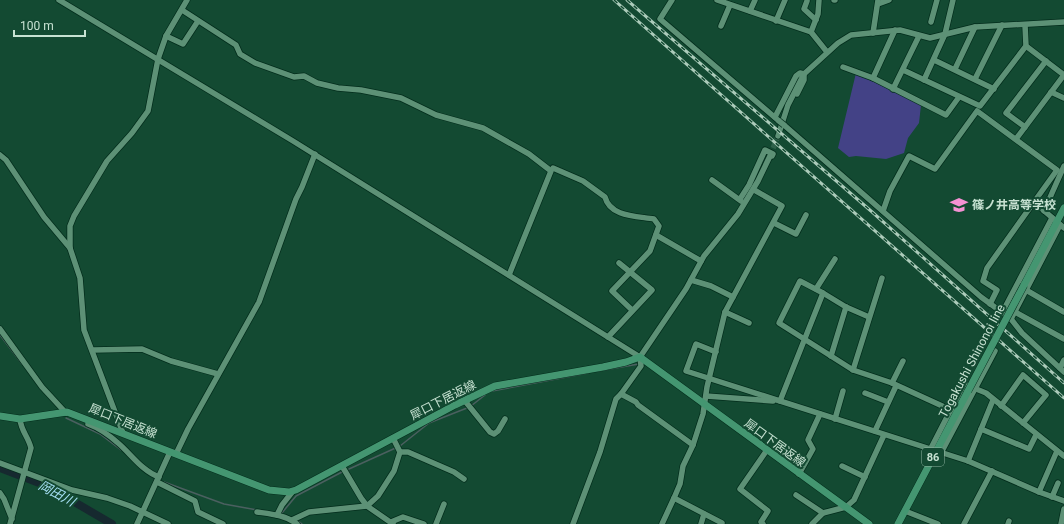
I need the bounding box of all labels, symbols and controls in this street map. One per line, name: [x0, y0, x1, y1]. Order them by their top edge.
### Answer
scale bar: [14, 12, 85, 38]
text: 100 m: [20, 19, 54, 33]
school or university icon: 篠ノ井高等学校: [949, 195, 969, 215]
place label: 篠ノ井高等学校: [972, 198, 1056, 212]
street label: Togakushi Shinonoi line: [936, 302, 1008, 420]
street label: 犀口下居返線: [408, 377, 478, 423]
street label: 犀口下居返線: [87, 401, 159, 441]
street label: 犀口下居返線: [742, 416, 808, 470]
road number: 86: [922, 448, 944, 466]
water label: 岡田川: [36, 478, 79, 510]

